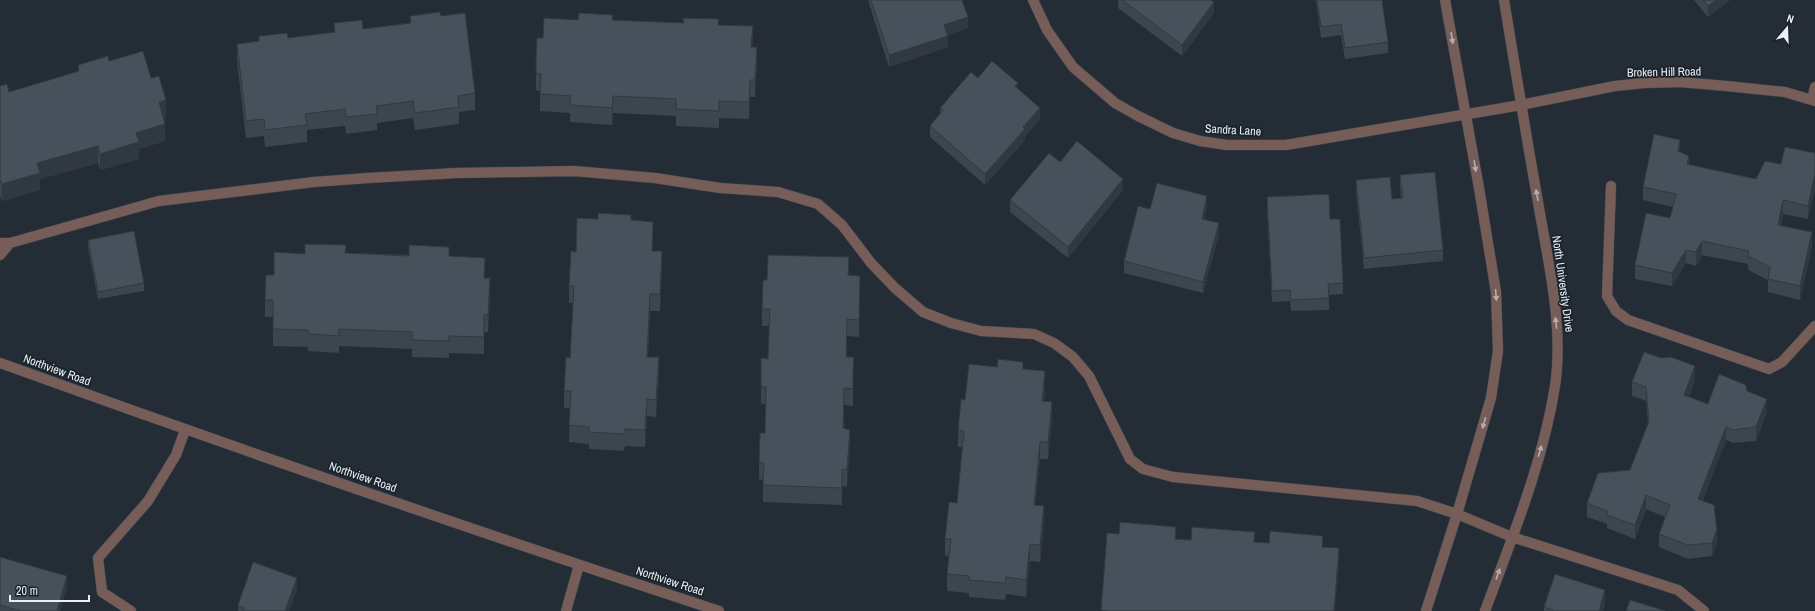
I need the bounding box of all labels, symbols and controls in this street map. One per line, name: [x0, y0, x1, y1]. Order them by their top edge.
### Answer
north arrow: [1767, 8, 1807, 48]
text: N: [1785, 11, 1796, 26]
one-way arrow: [1449, 32, 1455, 45]
street label: Broken Hill Road: [1627, 63, 1701, 81]
street label: Sandra Lane: [1204, 121, 1262, 139]
one-way arrow: [1473, 160, 1479, 172]
one-way arrow: [1533, 189, 1539, 201]
street label: North University Drive: [1548, 235, 1578, 333]
one-way arrow: [1492, 289, 1499, 301]
one-way arrow: [1553, 317, 1560, 329]
street label: Northview Road: [21, 350, 93, 390]
one-way arrow: [1481, 417, 1487, 429]
one-way arrow: [1537, 445, 1543, 457]
street label: Northview Road: [327, 458, 399, 496]
street label: Northview Road: [634, 562, 706, 600]
one-way arrow: [1496, 568, 1502, 580]
scale bar: [10, 577, 89, 603]
text: 20 m: [16, 583, 38, 599]

